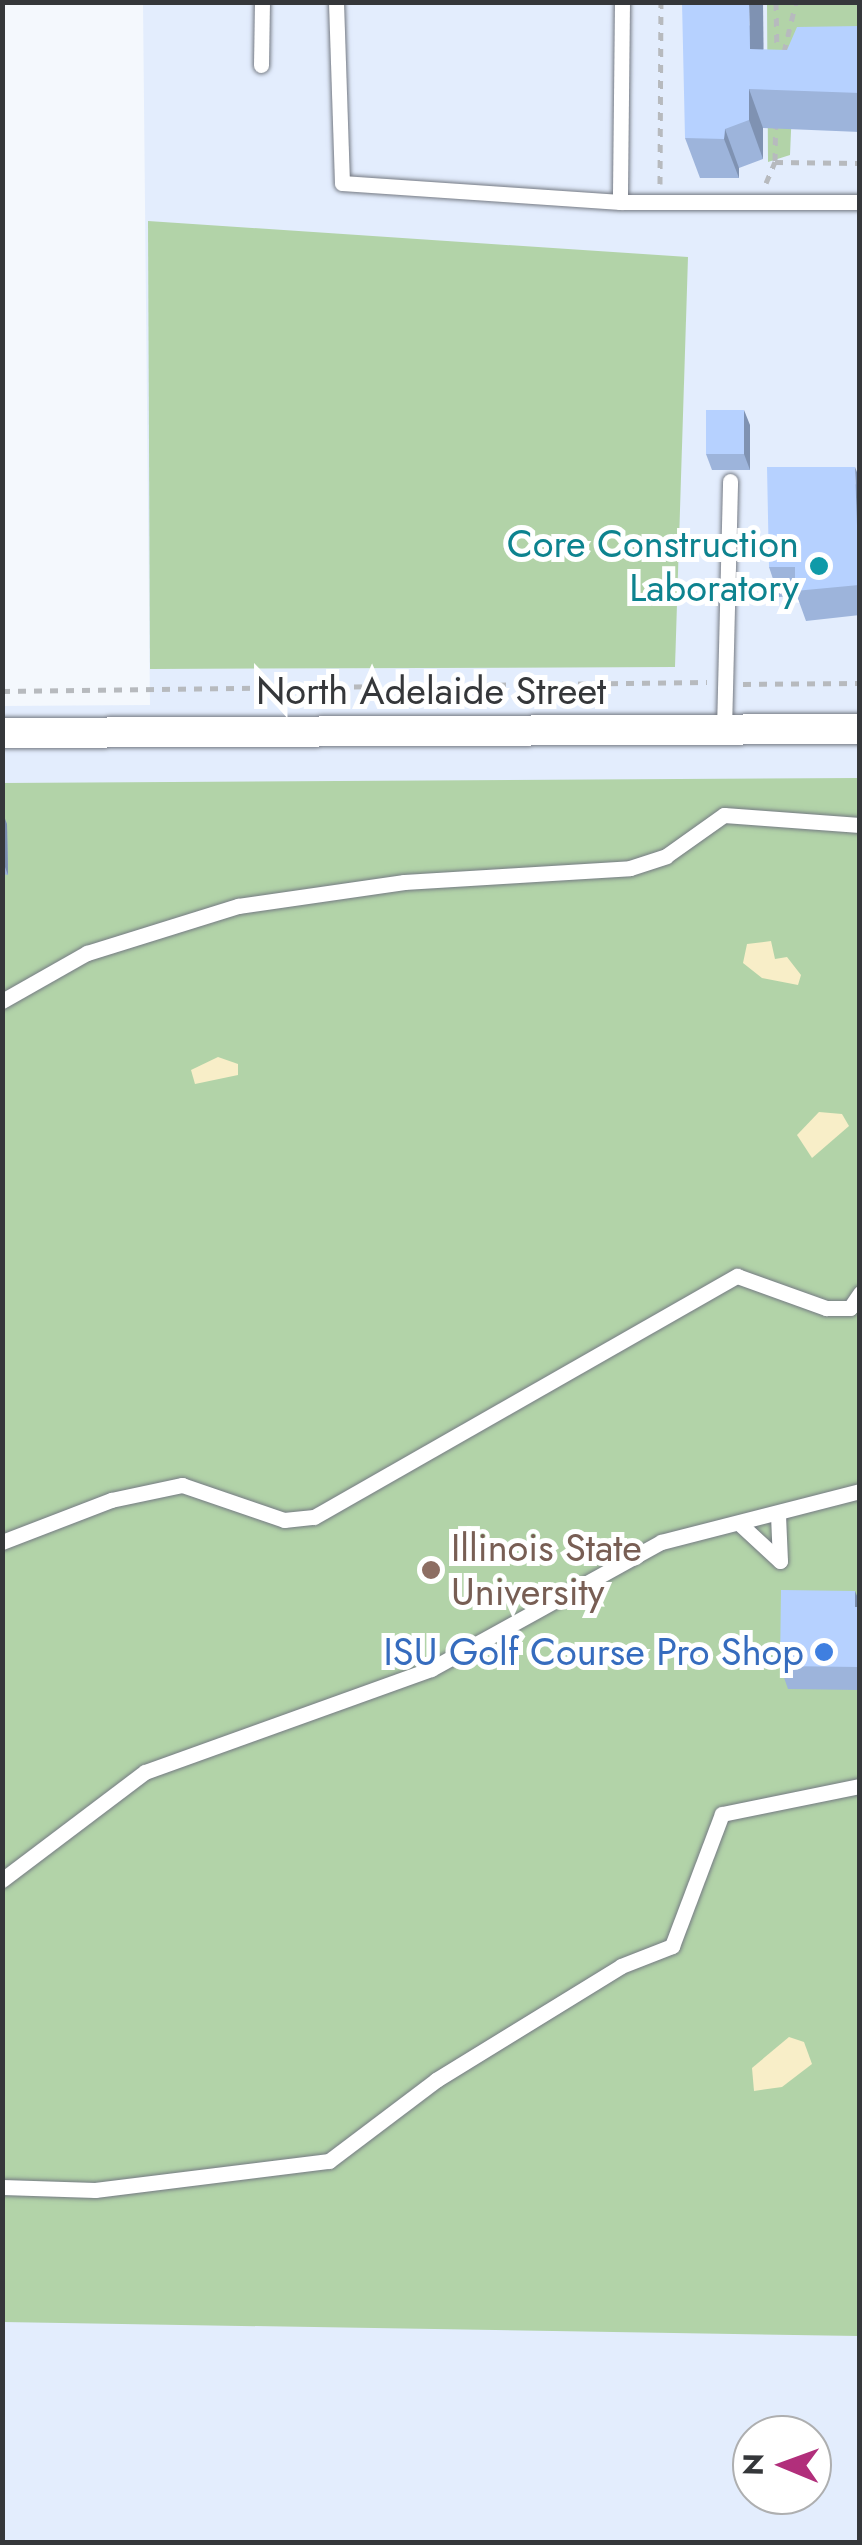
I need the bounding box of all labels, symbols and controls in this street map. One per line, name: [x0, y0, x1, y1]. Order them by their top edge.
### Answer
place label: Core Construction Laboratory: [507, 521, 799, 610]
marker: Core Construction Laboratory: [808, 555, 830, 577]
street label: North Adelaide Street: [256, 668, 606, 714]
place label: Illinois State University: [451, 1525, 642, 1615]
marker: Illinois State University: [420, 1559, 442, 1581]
place label: ISU Golf Course Pro Shop: [384, 1629, 804, 1675]
marker: ISU Golf Course Pro Shop: [813, 1641, 835, 1663]
north arrow: [732, 2415, 832, 2515]
text: N: [733, 2453, 774, 2476]

